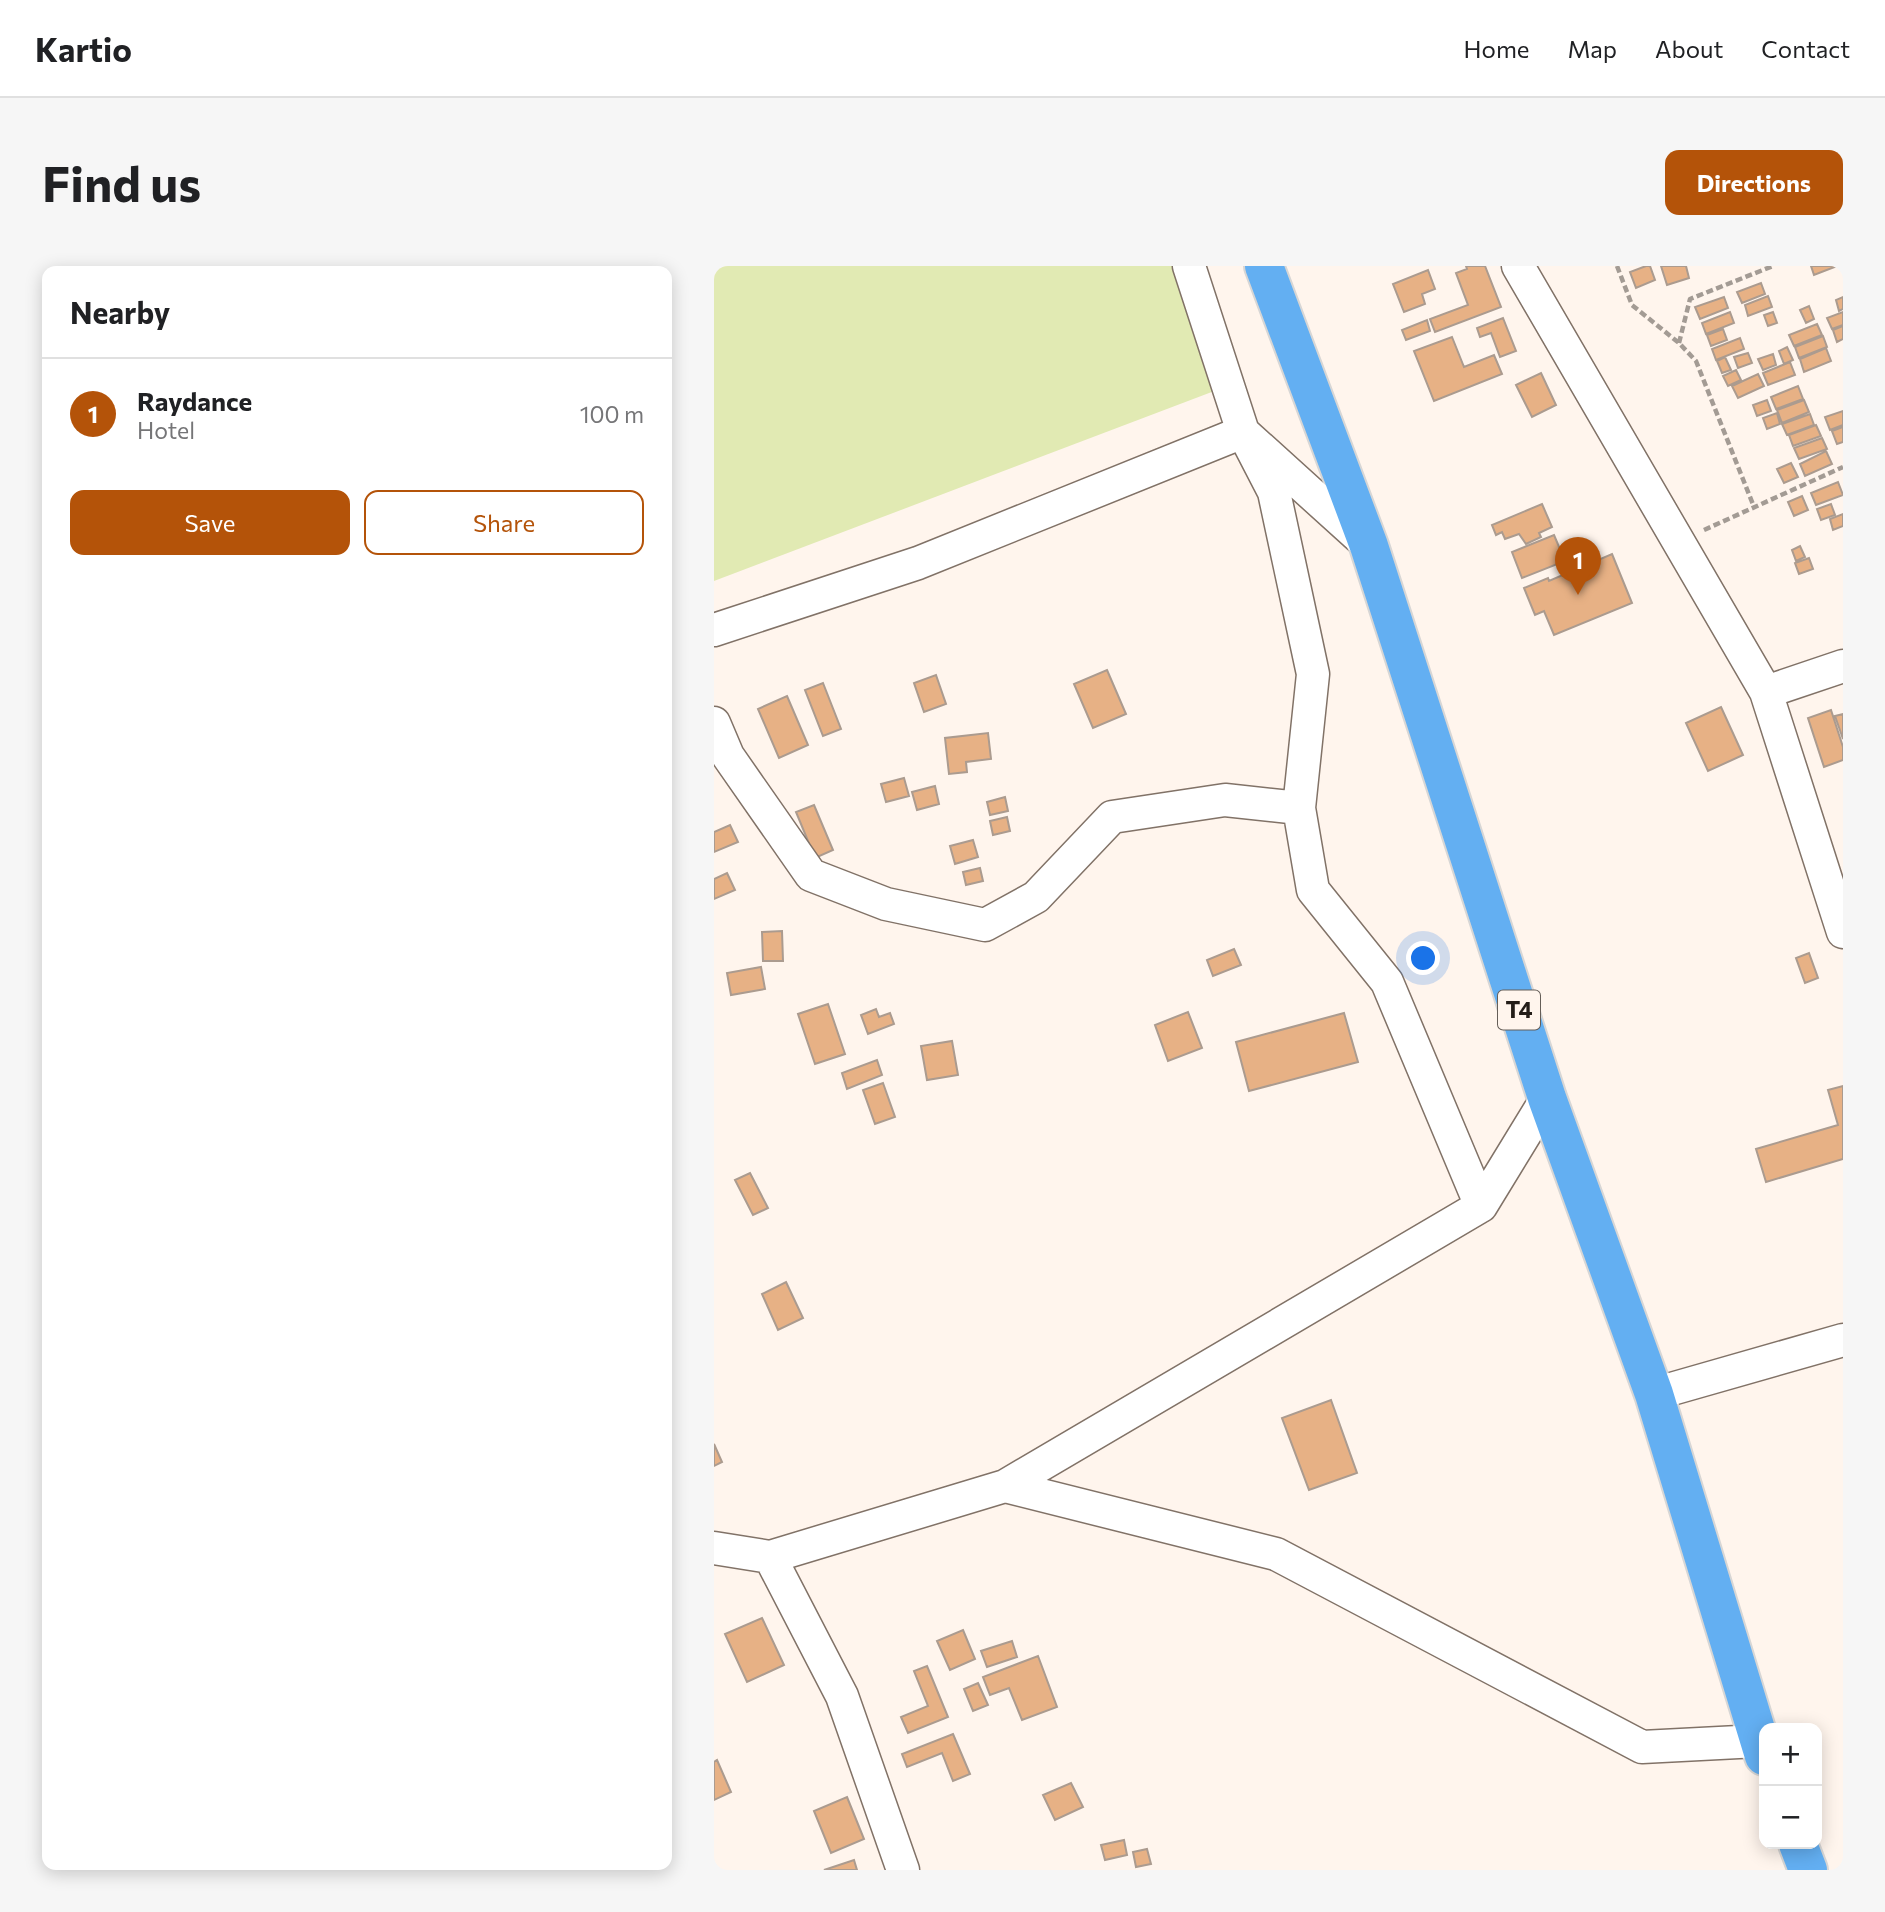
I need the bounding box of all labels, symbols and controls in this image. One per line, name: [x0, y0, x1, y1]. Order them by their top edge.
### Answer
text: Kartio: [35, 28, 132, 69]
text: Home: [1464, 34, 1530, 63]
text: Map: [1568, 34, 1617, 63]
text: About: [1655, 34, 1723, 63]
text: Contact: [1761, 34, 1850, 63]
button: Directions: [1665, 150, 1843, 215]
text: Find us: [42, 152, 201, 212]
text: Nearby: [70, 293, 170, 330]
text: Raydance: [137, 385, 252, 416]
text: 1: [88, 400, 98, 428]
text: 100 m: [580, 400, 644, 428]
text: Hotel: [137, 416, 195, 444]
button: Save: [70, 490, 350, 555]
button: Share: [364, 490, 644, 555]
pin: 1: [1555, 537, 1601, 595]
your location: [1406, 941, 1440, 975]
road number: T4: [1498, 990, 1540, 1030]
map controls: [1759, 1723, 1822, 1849]
button: +: [1759, 1723, 1822, 1786]
button: −: [1759, 1786, 1822, 1849]

